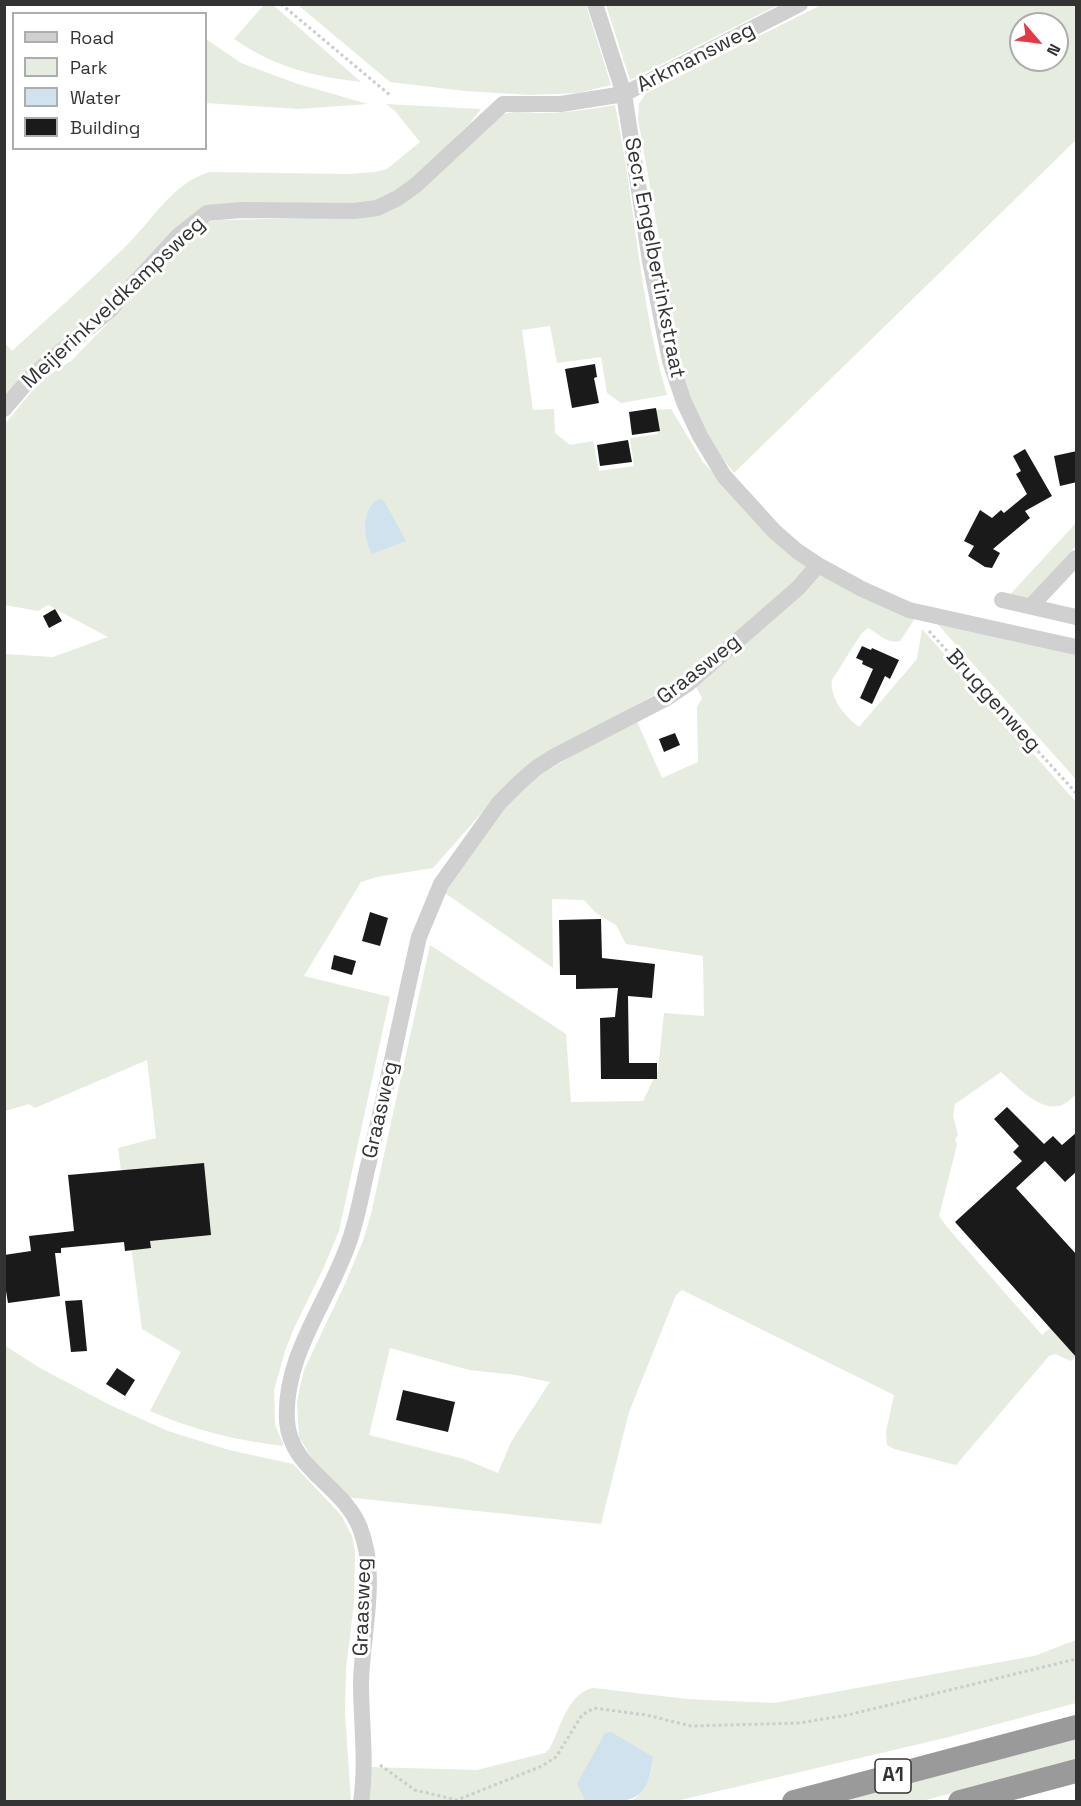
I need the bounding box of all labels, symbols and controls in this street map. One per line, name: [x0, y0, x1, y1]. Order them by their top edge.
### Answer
legend: [12, 12, 207, 150]
north arrow: [1009, 12, 1069, 72]
street label: Arkmansweg: [633, 18, 759, 98]
text: Road: [70, 26, 114, 49]
text: N: [1042, 40, 1065, 59]
text: Park: [70, 56, 107, 79]
text: Water: [70, 86, 121, 109]
text: Building: [70, 116, 140, 139]
street label: Secr. Engelbertinkstraat: [618, 136, 690, 380]
street label: Meijerinkveldkampsweg: [17, 212, 211, 394]
street label: Graasweg: [652, 630, 746, 710]
street label: Bruggenweg: [940, 645, 1046, 757]
street label: Graasweg: [358, 1059, 404, 1161]
street label: Graasweg: [349, 1557, 377, 1657]
road number: A1: [875, 1759, 911, 1793]

